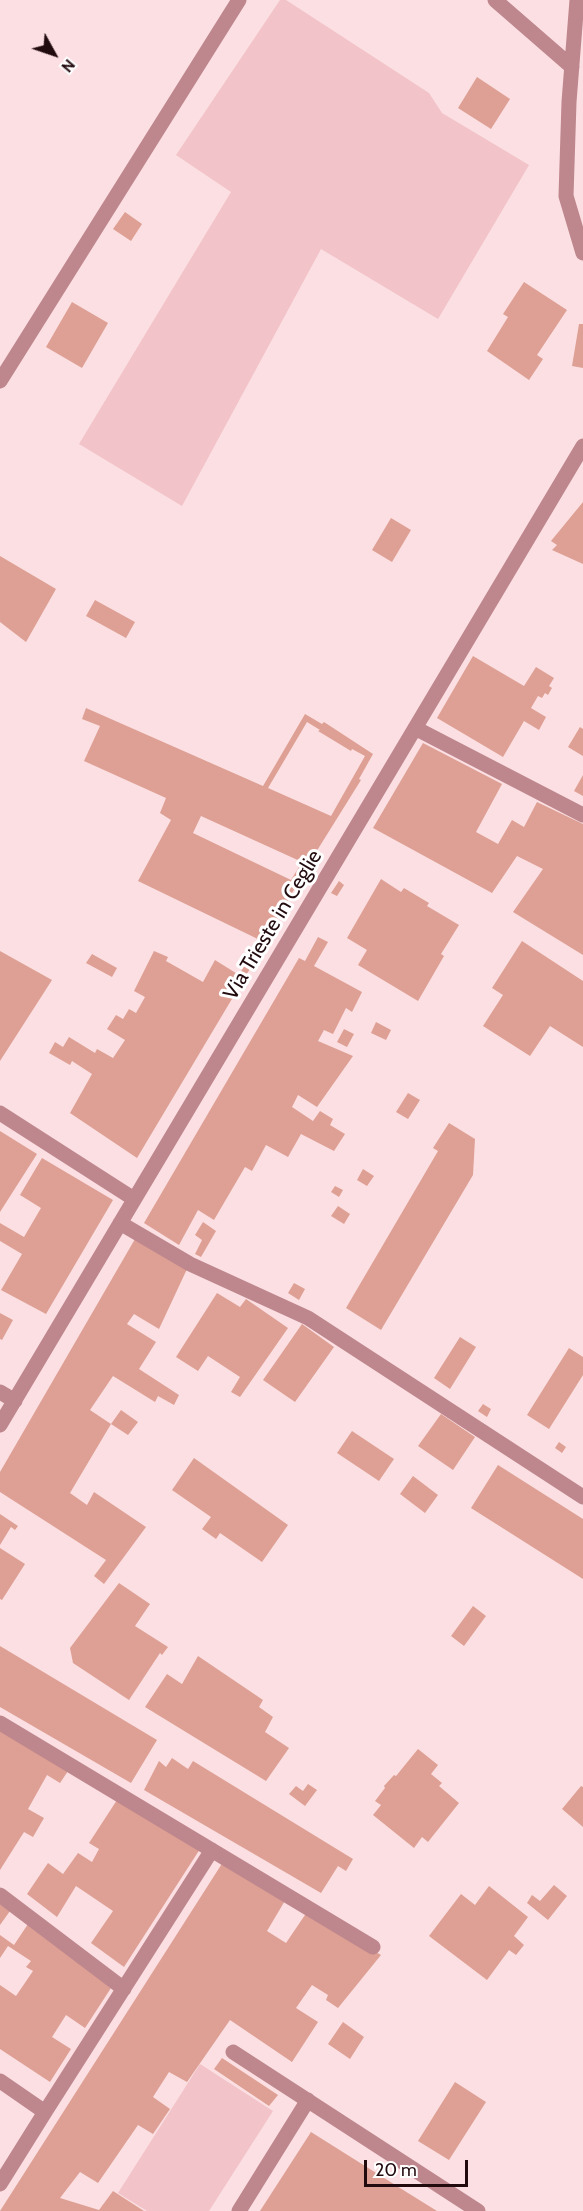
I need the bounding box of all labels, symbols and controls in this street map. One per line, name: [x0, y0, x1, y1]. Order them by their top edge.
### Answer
north arrow: [24, 24, 84, 84]
text: N: [57, 55, 79, 76]
street label: Via Trieste in Ceglie: [218, 846, 328, 1004]
scale bar: [367, 2148, 470, 2186]
text: 20 m: [375, 2159, 417, 2181]

